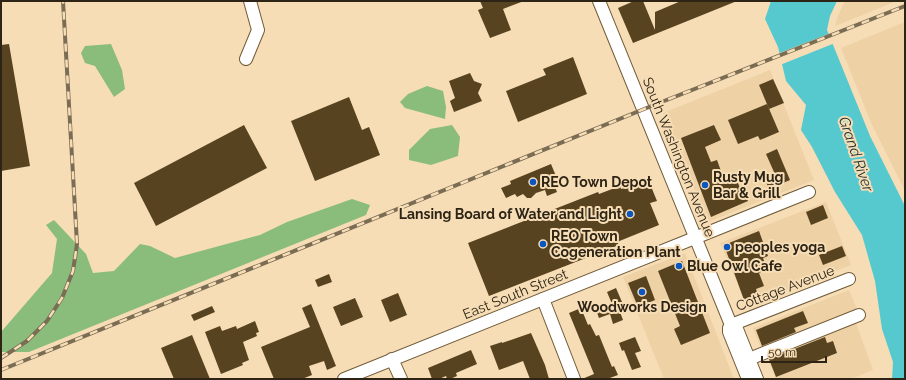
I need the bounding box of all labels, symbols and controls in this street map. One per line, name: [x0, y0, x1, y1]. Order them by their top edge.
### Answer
street label: South Washington Avenue: [640, 75, 718, 239]
water label: Grand River: [835, 114, 878, 195]
place label: Rusty Mug Bar & Grill: [713, 169, 784, 201]
place label: REO Town Depot: [541, 174, 653, 190]
marker: REO Town Depot: [528, 177, 538, 187]
marker: Rusty Mug Bar & Grill: [700, 180, 710, 190]
place label: Lansing Board of Water and Light: [399, 206, 623, 222]
marker: Lansing Board of Water and Light: [625, 209, 635, 219]
place label: REO Town Cogeneration Plant: [551, 228, 681, 260]
marker: REO Town Cogeneration Plant: [538, 239, 548, 249]
place label: peoples yoga: [735, 239, 825, 255]
marker: peoples yoga: [722, 242, 732, 252]
place label: Blue Owl Cafe: [687, 258, 783, 274]
marker: Blue Owl Cafe: [674, 261, 684, 271]
street label: Cottage Avenue: [734, 262, 836, 314]
street label: East South Street: [460, 266, 570, 322]
marker: Woodworks Design: [637, 287, 647, 297]
place label: Woodworks Design: [577, 299, 707, 315]
scale bar: [762, 338, 826, 364]
text: 50 m: [768, 345, 796, 359]

